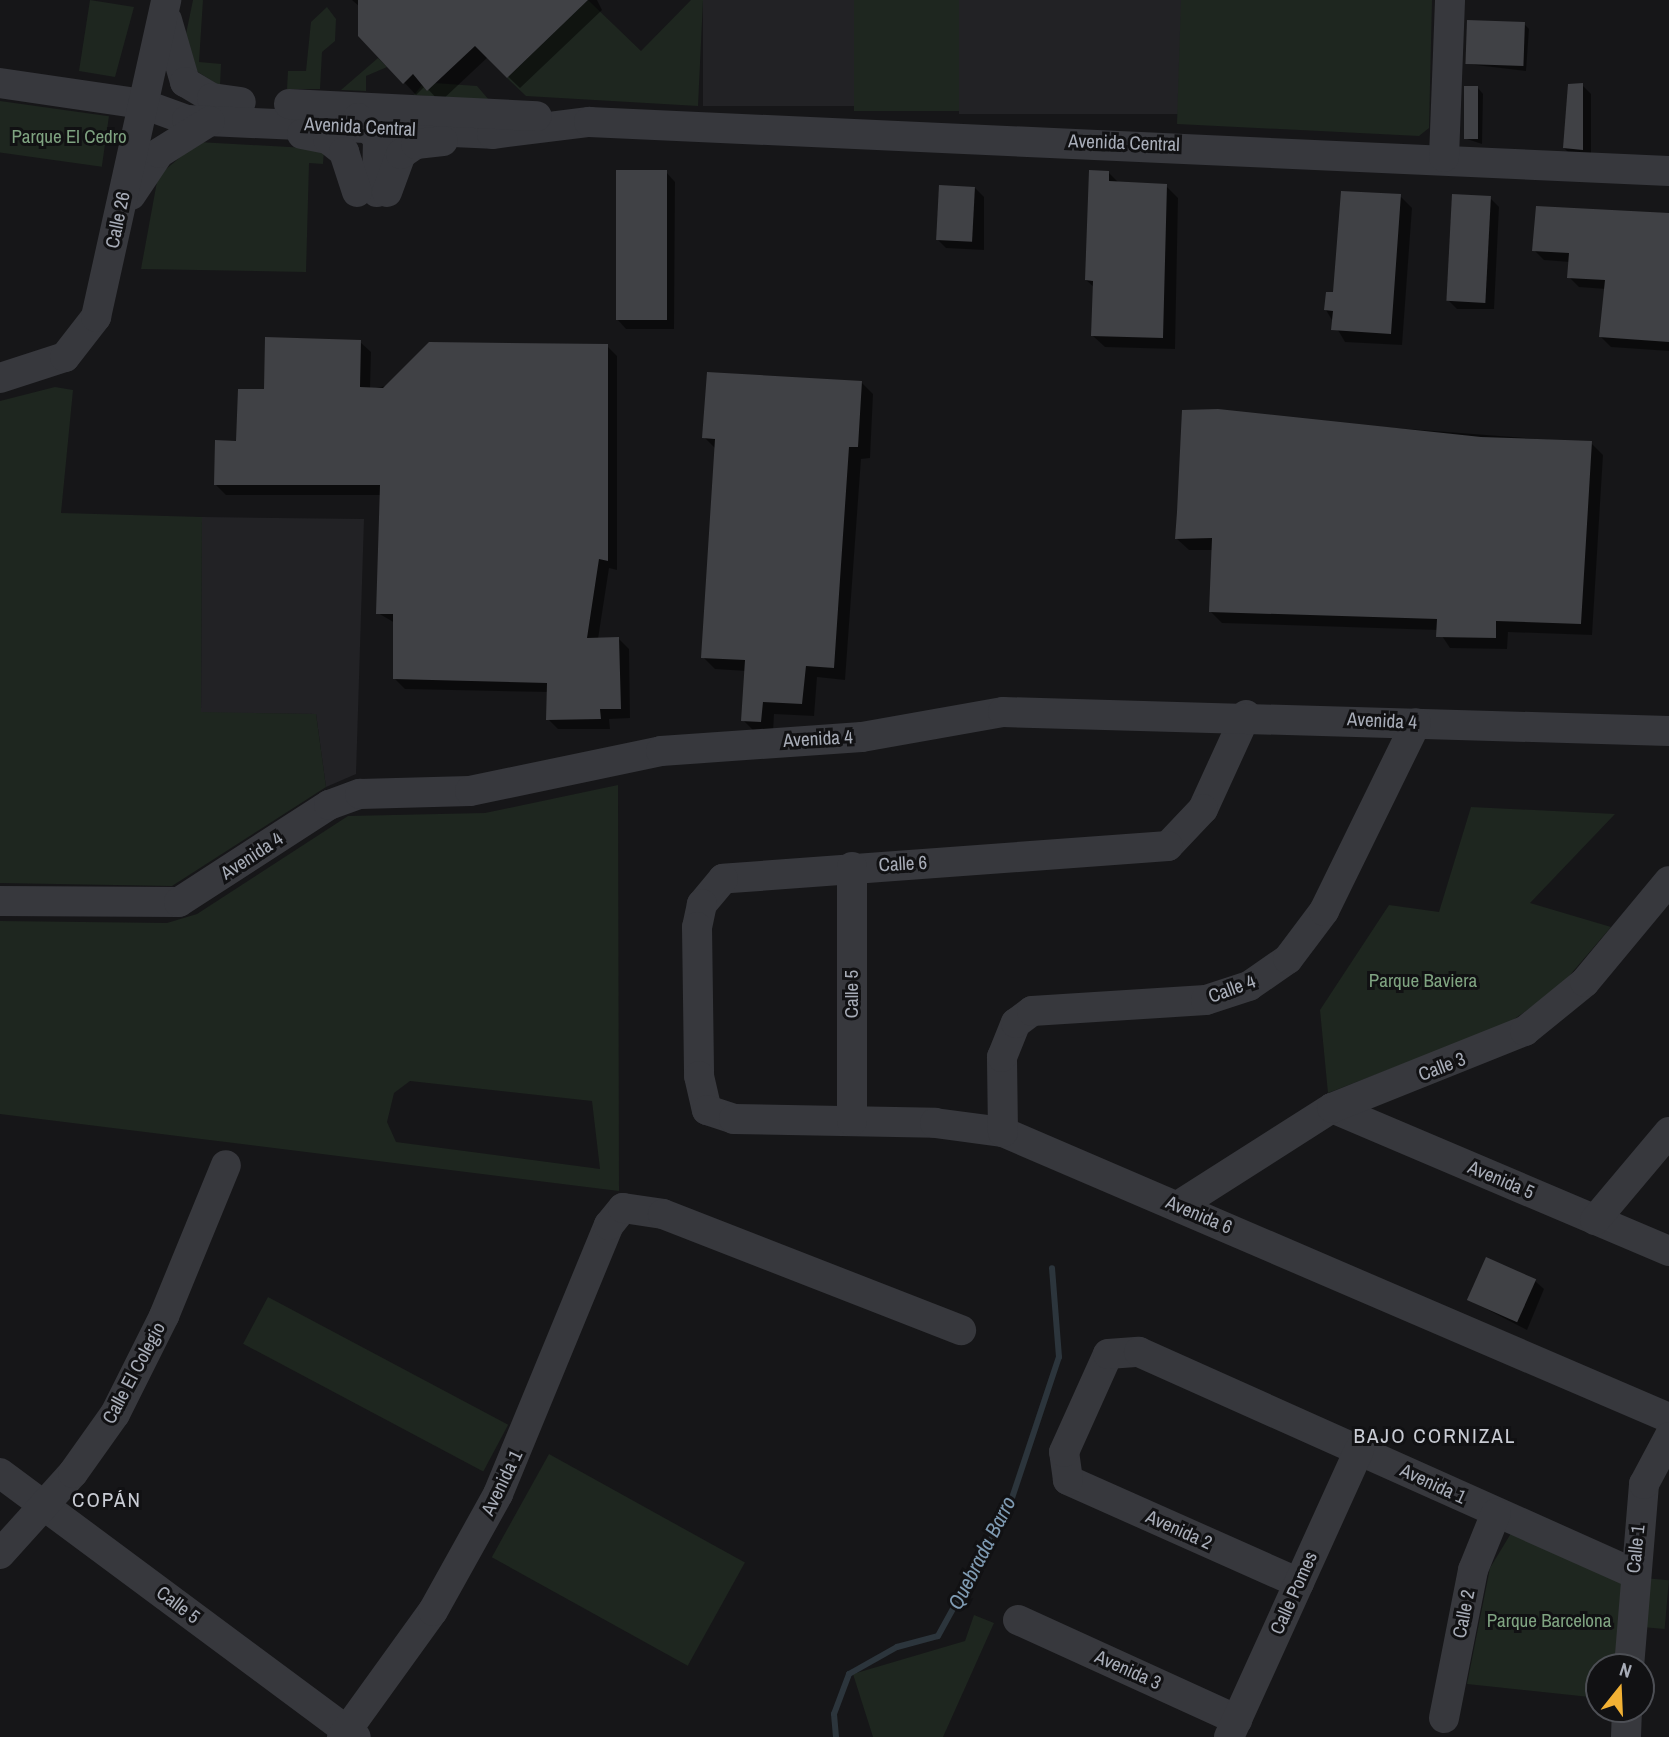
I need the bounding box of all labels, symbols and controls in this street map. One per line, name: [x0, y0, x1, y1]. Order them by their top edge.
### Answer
street label: Avenida Central: [304, 113, 416, 141]
park label: Parque El Cedro: [11, 126, 127, 148]
street label: Avenida Central: [1068, 130, 1180, 156]
street label: Calle 26: [101, 190, 135, 250]
street label: Avenida 4: [1347, 708, 1417, 734]
street label: Avenida 4: [783, 726, 853, 752]
street label: Avenida 4: [216, 827, 288, 885]
street label: Calle 6: [878, 851, 928, 877]
street label: Calle 5: [841, 970, 863, 1018]
street label: Calle 4: [1205, 970, 1259, 1008]
park label: Parque Baviera: [1369, 970, 1477, 992]
street label: Calle 3: [1415, 1048, 1469, 1086]
street label: Avenida 5: [1464, 1156, 1538, 1204]
street label: Avenida 6: [1162, 1191, 1236, 1239]
street label: Calle El Colegio: [98, 1318, 170, 1428]
district label: BAJO CORNIZAL: [1355, 1423, 1515, 1449]
street label: Avenida 1: [476, 1447, 528, 1519]
street label: Avenida 1: [1397, 1459, 1469, 1509]
district label: COPÁN: [73, 1487, 141, 1513]
water label: Quebrada Barro: [943, 1492, 1021, 1614]
street label: Avenida 2: [1142, 1505, 1216, 1555]
street label: Calle 1: [1622, 1524, 1650, 1574]
street label: Calle Pomes: [1266, 1548, 1322, 1638]
street label: Calle 5: [152, 1581, 204, 1629]
street label: Calle 2: [1448, 1588, 1480, 1640]
park label: Parque Barcelona: [1487, 1610, 1611, 1632]
street label: Avenida 3: [1091, 1645, 1165, 1695]
north arrow: [1585, 1653, 1655, 1723]
text: N: [1617, 1656, 1635, 1684]

